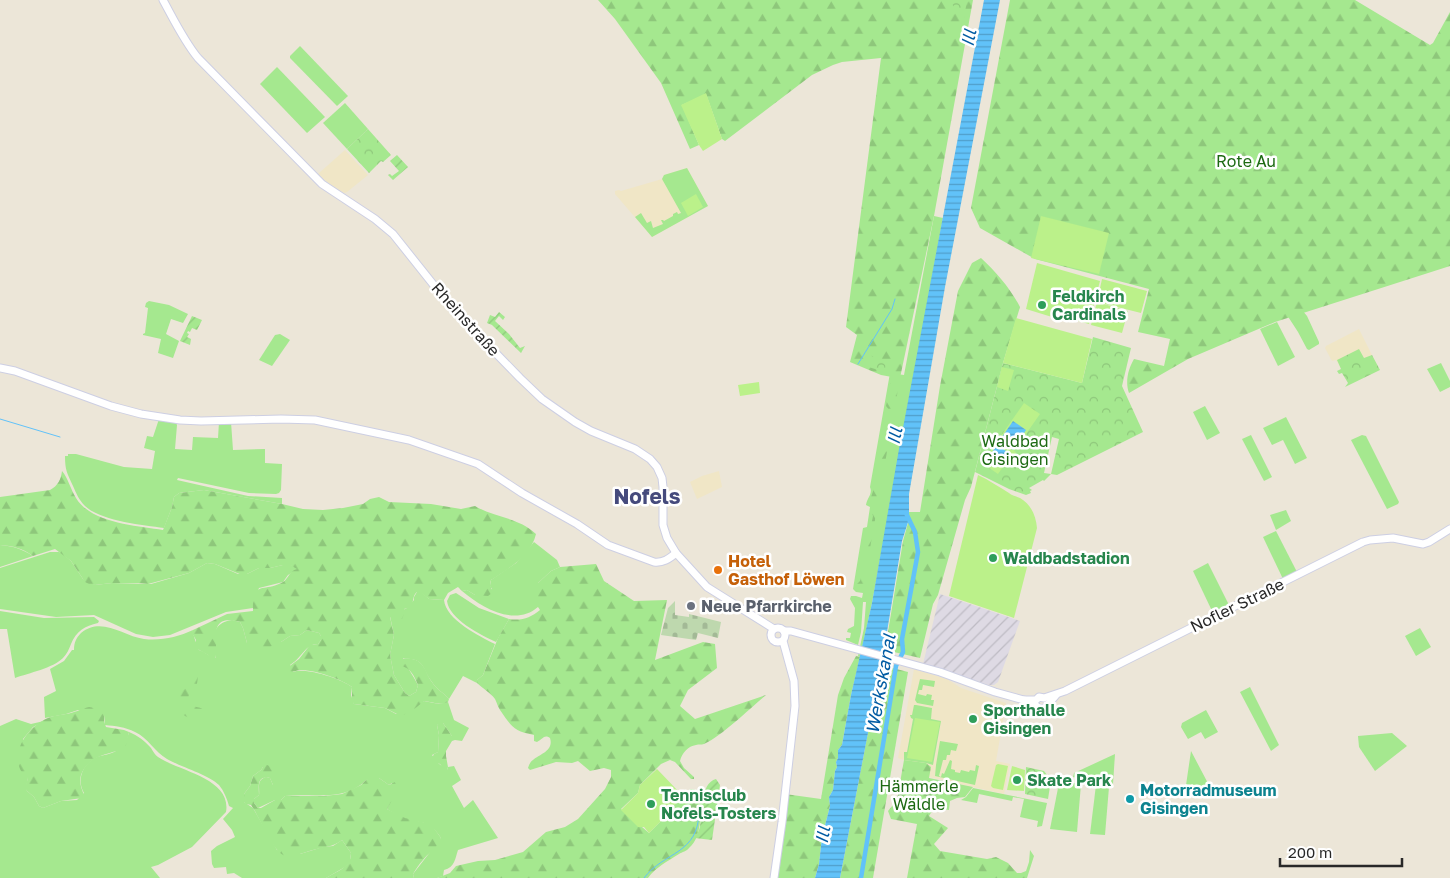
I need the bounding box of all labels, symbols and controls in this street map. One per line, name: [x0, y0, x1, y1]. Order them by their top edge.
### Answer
water label: Ill: [956, 26, 981, 48]
park label: Rote Au: [1216, 151, 1276, 171]
street label: Rheinstraße: [428, 278, 504, 360]
place label: Feldkirch Cardinals: [1052, 286, 1126, 324]
marker: Feldkirch Cardinals: [1036, 299, 1048, 311]
water label: Ill: [882, 424, 907, 446]
park label: Waldbad Gisingen: [981, 431, 1049, 469]
district label: Nofels: [613, 483, 681, 509]
place label: Waldbadstadion: [1003, 548, 1130, 568]
place label: Hotel Gasthof Löwen: [728, 551, 844, 589]
marker: Waldbadstadion: [987, 552, 999, 564]
marker: Hotel Gasthof Löwen: [712, 564, 724, 576]
street label: Nofler Straße: [1187, 574, 1287, 636]
place label: Neue Pfarrkirche: [701, 596, 832, 616]
marker: Neue Pfarrkirche: [685, 600, 697, 612]
water label: Werkskanal: [860, 631, 900, 735]
place label: Sporthalle Gisingen: [983, 700, 1065, 738]
marker: Sporthalle Gisingen: [967, 713, 979, 725]
place label: Skate Park: [1027, 770, 1112, 790]
marker: Skate Park: [1011, 774, 1023, 786]
park label: Hämmerle Wäldle: [879, 776, 959, 814]
place label: Motorradmuseum Gisingen: [1140, 780, 1277, 818]
place label: Tennisclub Nofels-Tosters: [661, 785, 777, 823]
marker: Motorradmuseum Gisingen: [1124, 793, 1136, 805]
marker: Tennisclub Nofels-Tosters: [645, 798, 657, 810]
water label: Ill: [810, 823, 835, 845]
scale bar: [1280, 836, 1402, 868]
text: 200 m: [1288, 843, 1332, 861]

